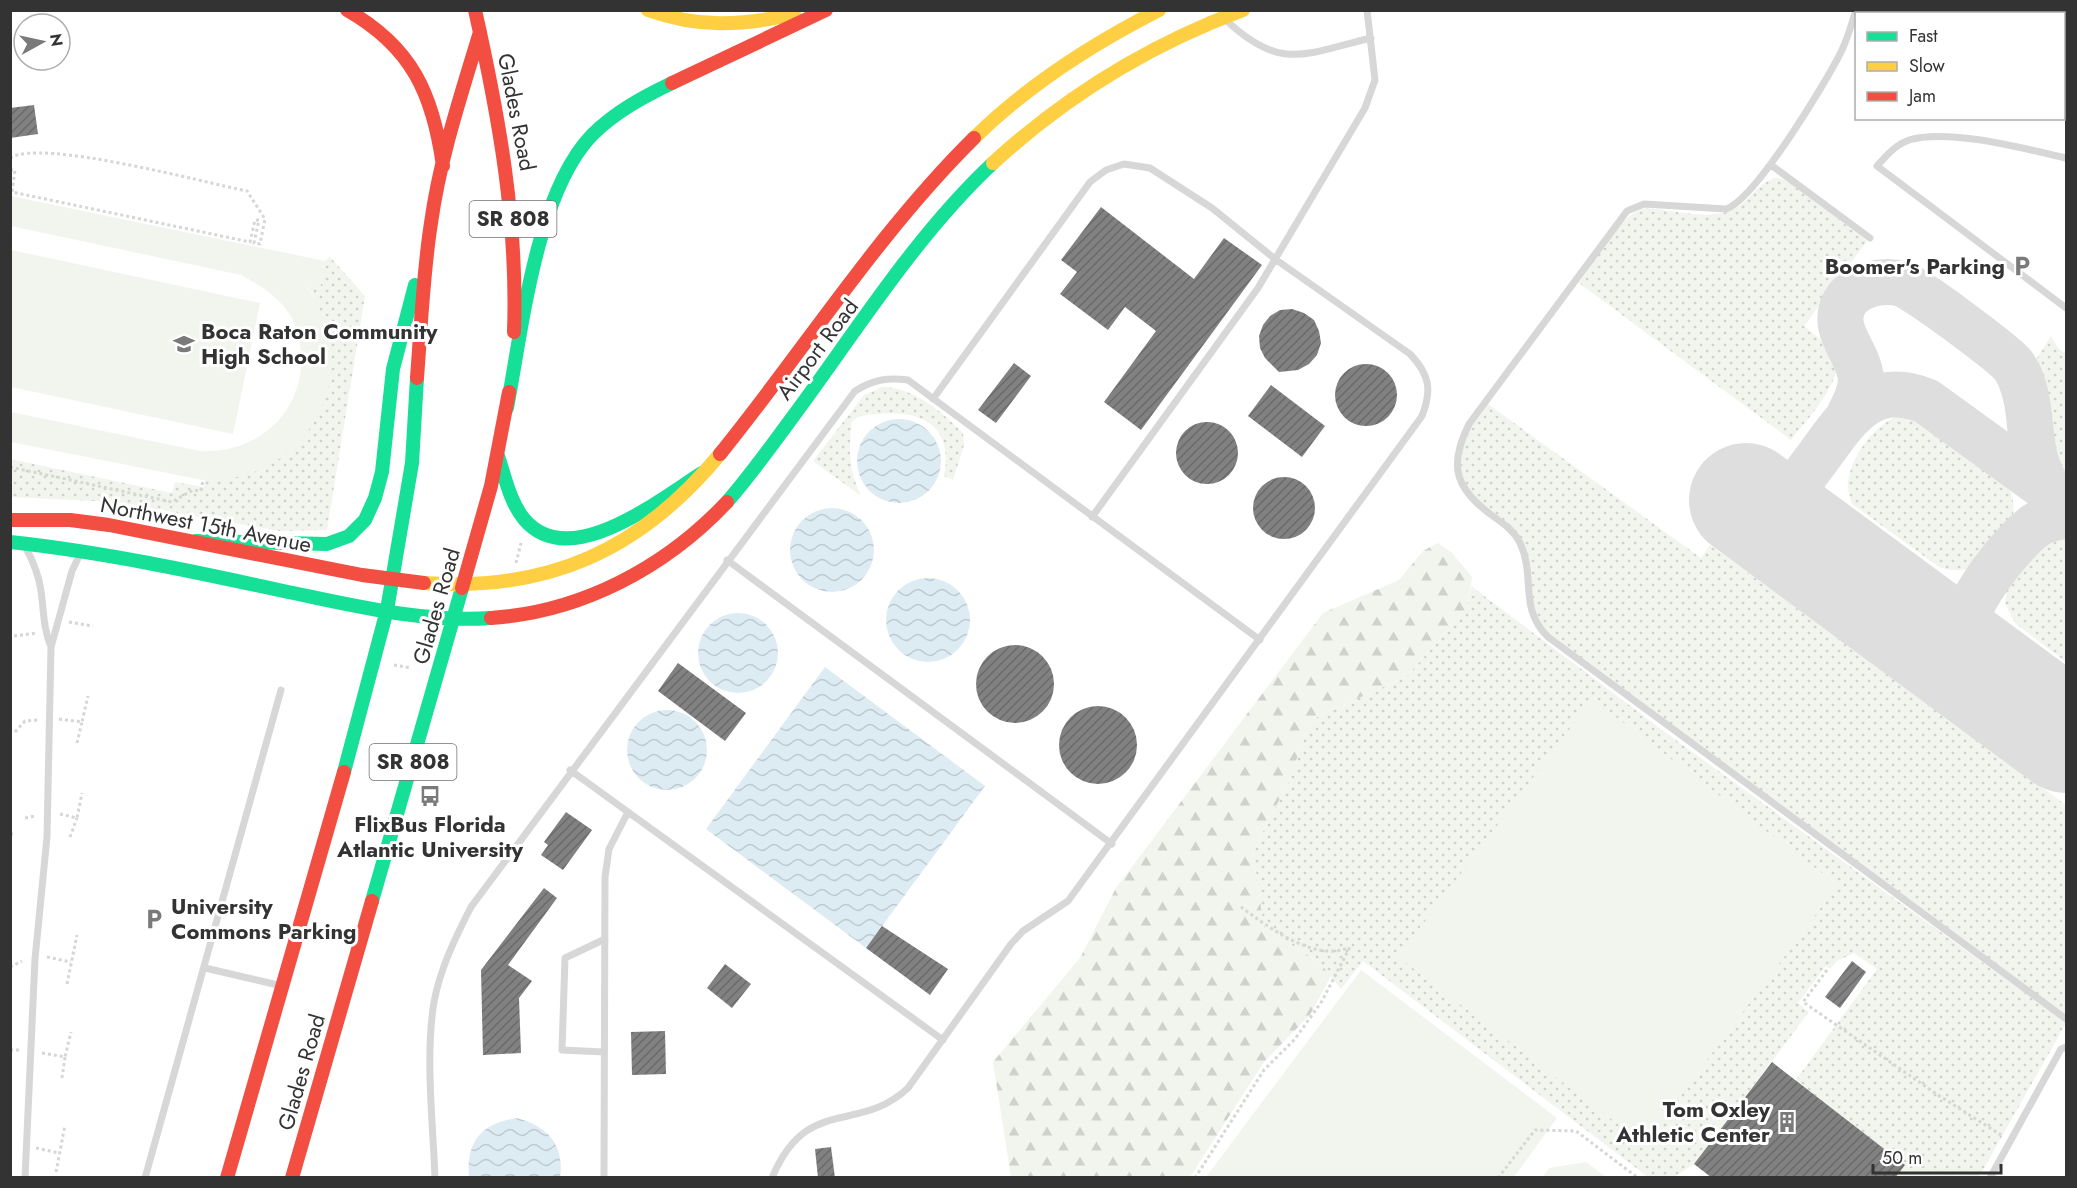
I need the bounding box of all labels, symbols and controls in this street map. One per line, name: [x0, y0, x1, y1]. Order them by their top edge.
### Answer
north arrow: [12, 12, 72, 72]
legend: [1855, 12, 2065, 120]
text: Fast: [1909, 23, 1938, 49]
text: N: [44, 32, 69, 48]
street label: Glades Road: [490, 50, 544, 174]
text: Slow: [1909, 53, 1946, 79]
text: Jam: [1907, 83, 1936, 109]
road number: SR 808: [470, 201, 556, 237]
place label: Boomer's Parking: [1825, 250, 2005, 282]
parking icon: Boomer's Parking: [2010, 254, 2034, 278]
street label: Airport Road: [768, 292, 866, 406]
place label: Boca Raton Community High School: [201, 315, 438, 372]
school or university icon: Boca Raton Community High School: [172, 332, 196, 356]
street label: Northwest 15th Avenue: [98, 488, 314, 560]
street label: Glades Road: [404, 544, 468, 668]
road number: SR 808: [370, 744, 456, 780]
bus stop icon: FlixBus Florida Atlantic University: [418, 784, 442, 808]
place label: FlixBus Florida Atlantic University: [336, 808, 523, 865]
place label: University Commons Parking: [171, 890, 357, 947]
parking icon: University Commons Parking: [142, 907, 166, 931]
street label: Glades Road: [269, 1010, 333, 1134]
place label: Tom Oxley Athletic Center: [1615, 1093, 1771, 1150]
building icon: Tom Oxley Athletic Center: [1775, 1110, 1799, 1134]
scale bar: [1873, 1137, 2000, 1175]
text: 50 m: [1882, 1145, 1922, 1171]

